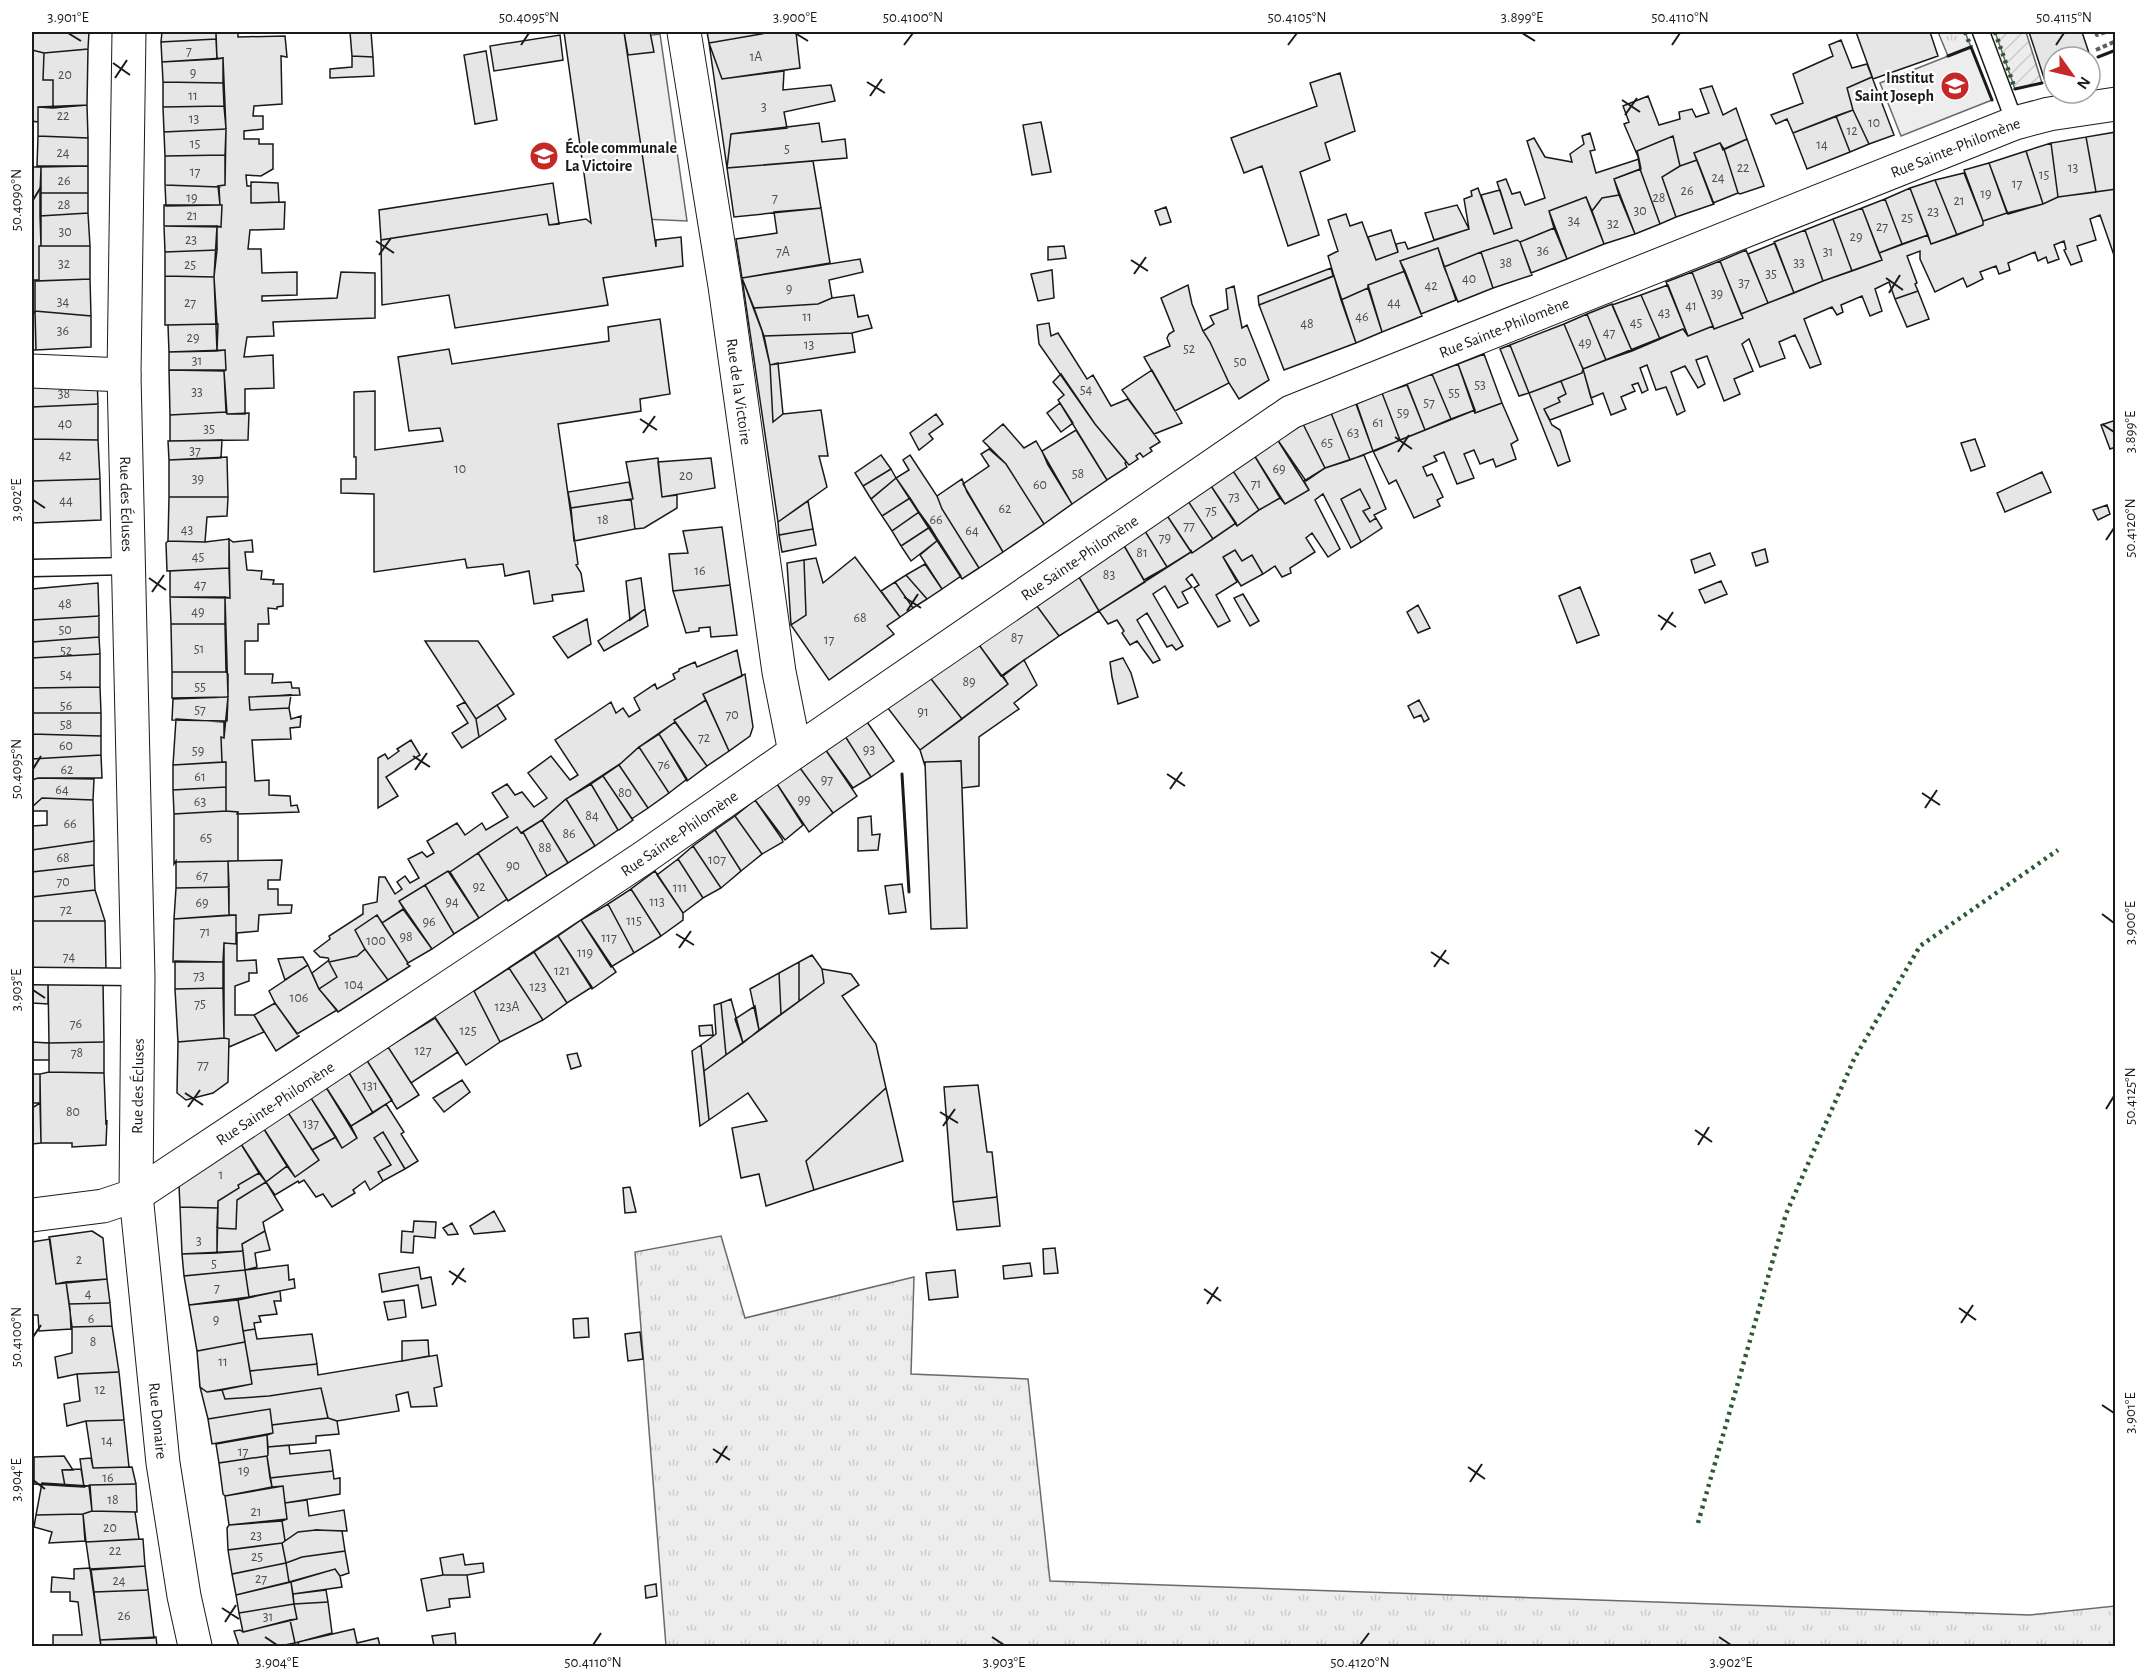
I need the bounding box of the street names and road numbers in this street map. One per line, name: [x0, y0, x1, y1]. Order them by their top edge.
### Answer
street label: Rue Sainte-Philomène: [1888, 115, 2022, 181]
street label: Rue Sainte-Philomène: [1437, 295, 1571, 361]
street label: Rue de la Victoire: [723, 338, 754, 446]
street label: Rue des Écluses: [117, 456, 136, 552]
street label: Rue Sainte-Philomène: [1018, 512, 1141, 604]
street label: Rue Sainte-Philomène: [618, 788, 741, 879]
street label: Rue des Écluses: [127, 1038, 147, 1134]
street label: Rue Sainte-Philomène: [213, 1059, 337, 1149]
street label: Rue Donaire: [146, 1382, 170, 1460]

